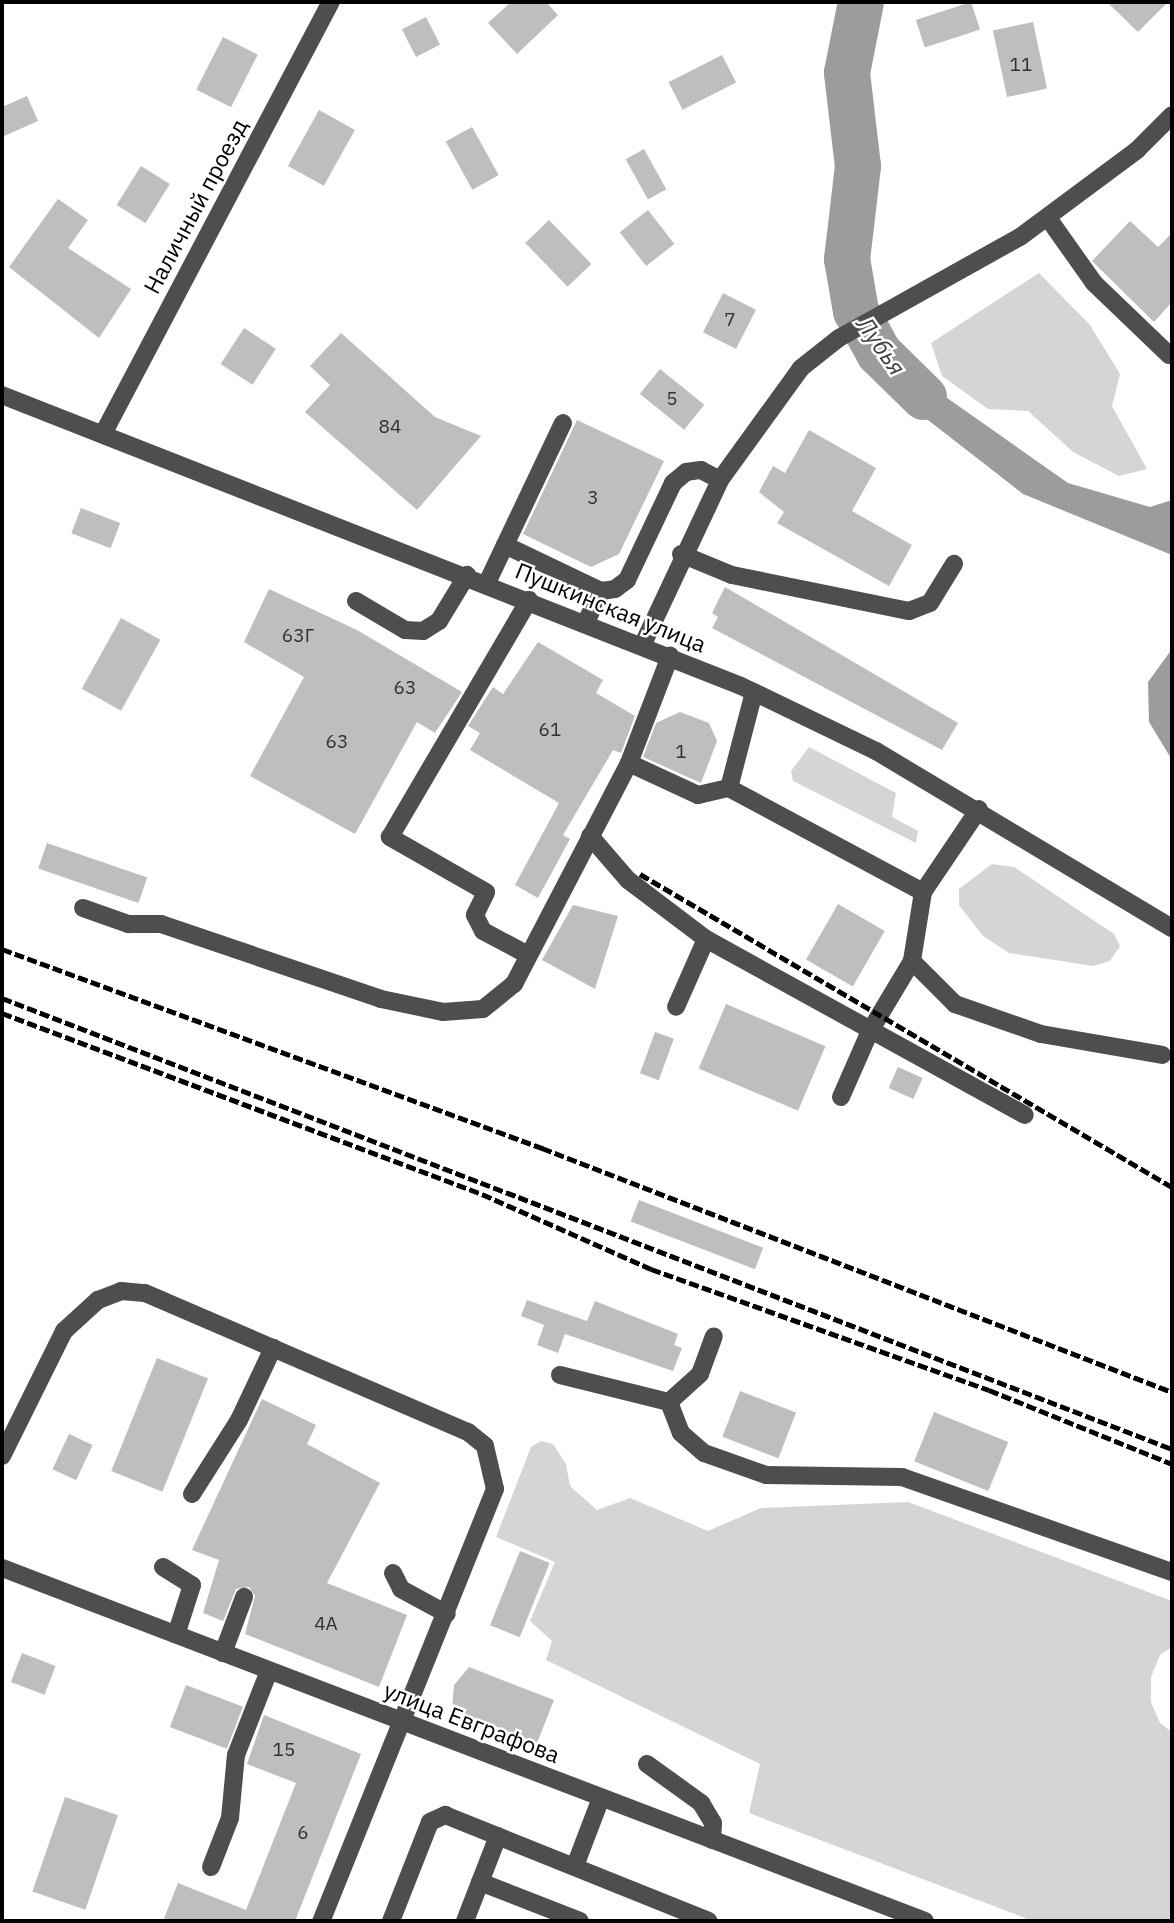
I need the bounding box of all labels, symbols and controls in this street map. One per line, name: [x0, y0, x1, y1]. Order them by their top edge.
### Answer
house number: 11: [1010, 54, 1032, 76]
street label: Наличный проезд: [137, 114, 253, 298]
house number: 7: [724, 309, 736, 331]
water label: Лубья: [851, 311, 911, 381]
house number: 5: [666, 388, 678, 410]
house number: 84: [379, 416, 401, 438]
house number: 3: [587, 487, 599, 509]
street label: Пушкинская улица: [512, 556, 710, 658]
house number: 63Г: [282, 625, 314, 647]
house number: 63: [394, 677, 416, 699]
house number: 61: [539, 719, 561, 741]
house number: 63: [326, 731, 348, 753]
house number: 1: [675, 741, 687, 763]
house number: 4А: [314, 1613, 338, 1635]
street label: улица Евграфова: [380, 1676, 564, 1768]
house number: 15: [273, 1739, 295, 1761]
house number: 6: [297, 1822, 309, 1844]

